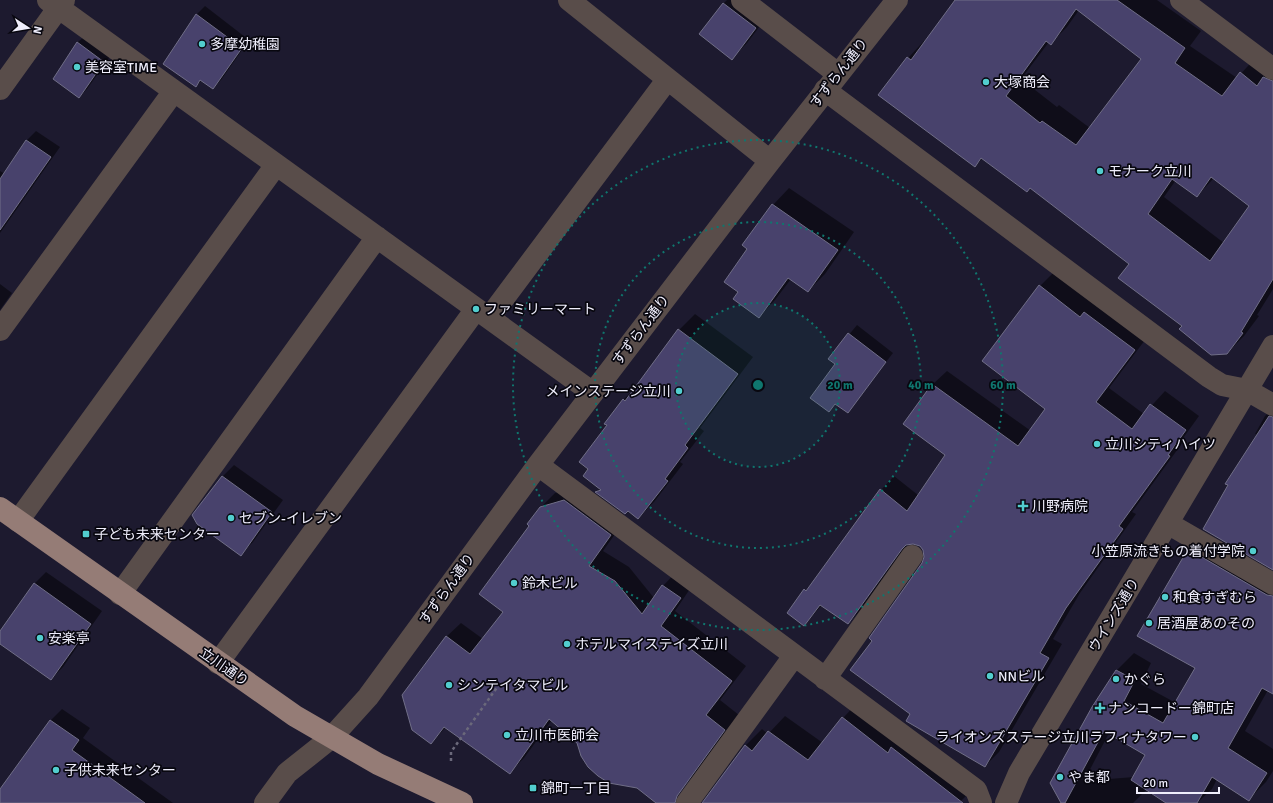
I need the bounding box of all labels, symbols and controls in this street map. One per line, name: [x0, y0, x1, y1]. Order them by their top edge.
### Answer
north arrow: [8, 8, 48, 48]
text: N: [30, 25, 44, 35]
street label: すずらん通り: [806, 35, 872, 111]
place label: 多摩幼稚園: [210, 36, 280, 53]
marker: 多摩幼稚園: [197, 39, 207, 49]
place label: 美容室TIME: [85, 59, 157, 76]
marker: 美容室TIME: [72, 62, 82, 72]
place label: 大塚商会: [994, 74, 1050, 91]
marker: 大塚商会: [981, 77, 991, 87]
place label: モナーク立川: [1108, 163, 1192, 180]
marker: モナーク立川: [1095, 166, 1105, 176]
street label: すずらん通り: [609, 291, 673, 369]
place label: ファミリーマート: [484, 301, 596, 318]
marker: ファミリーマート: [471, 304, 481, 314]
centre of rings: [751, 378, 765, 392]
text: 20 m: [827, 378, 853, 393]
text: 40 m: [908, 378, 934, 393]
text: 60 m: [990, 378, 1016, 393]
place label: メインステージ立川: [546, 383, 671, 400]
marker: メインステージ立川: [674, 386, 684, 396]
place label: 立川シティハイツ: [1105, 436, 1216, 453]
marker: 立川シティハイツ: [1092, 439, 1102, 449]
place label: 川野病院: [1032, 498, 1088, 515]
marker: 川野病院: [1017, 500, 1029, 512]
place label: セブン-イレブン: [239, 510, 342, 527]
marker: セブン-イレブン: [226, 513, 236, 523]
place label: 子ども未来センター: [94, 526, 220, 543]
marker: 子ども未来センター: [81, 529, 91, 539]
place label: 小笠原流きもの着付学院: [1091, 543, 1245, 560]
marker: 小笠原流きもの着付学院: [1248, 546, 1258, 556]
street label: すずらん通り: [415, 550, 479, 628]
place label: 鈴木ビル: [522, 575, 578, 592]
street label: ウインズ通り: [1085, 575, 1143, 655]
marker: 鈴木ビル: [509, 578, 519, 588]
place label: 和食すぎむら: [1173, 589, 1257, 606]
marker: 和食すぎむら: [1160, 592, 1170, 602]
place label: 居酒屋あのその: [1157, 615, 1255, 632]
marker: 居酒屋あのその: [1144, 618, 1154, 628]
place label: 安楽亭: [48, 630, 90, 647]
marker: 安楽亭: [35, 633, 45, 643]
place label: ホテルマイステイズ立川: [575, 636, 728, 653]
marker: ホテルマイステイズ立川: [562, 639, 572, 649]
street label: 立川通り: [196, 644, 252, 690]
place label: NNビル: [998, 668, 1045, 685]
marker: NNビル: [985, 671, 995, 681]
place label: かぐら: [1124, 671, 1166, 688]
marker: かぐら: [1111, 674, 1121, 684]
place label: シンテイタマビル: [457, 677, 568, 694]
marker: シンテイタマビル: [444, 680, 454, 690]
place label: ナンコードー錦町店: [1108, 700, 1234, 717]
marker: ナンコードー錦町店: [1095, 703, 1105, 713]
place label: 立川市医師会: [515, 727, 599, 744]
place label: ライオンズステージ立川ラフィナタワー: [936, 729, 1187, 746]
marker: 立川市医師会: [502, 730, 512, 740]
marker: ライオンズステージ立川ラフィナタワー: [1190, 732, 1200, 742]
place label: 子供未来センター: [64, 762, 176, 779]
marker: 子供未来センター: [51, 765, 61, 775]
place label: やま都: [1068, 769, 1110, 786]
scale bar: [1137, 769, 1219, 795]
marker: やま都: [1055, 772, 1065, 782]
text: 20 m: [1143, 776, 1168, 791]
place label: 錦町一丁目: [541, 780, 611, 797]
marker: 錦町一丁目: [528, 783, 538, 793]

